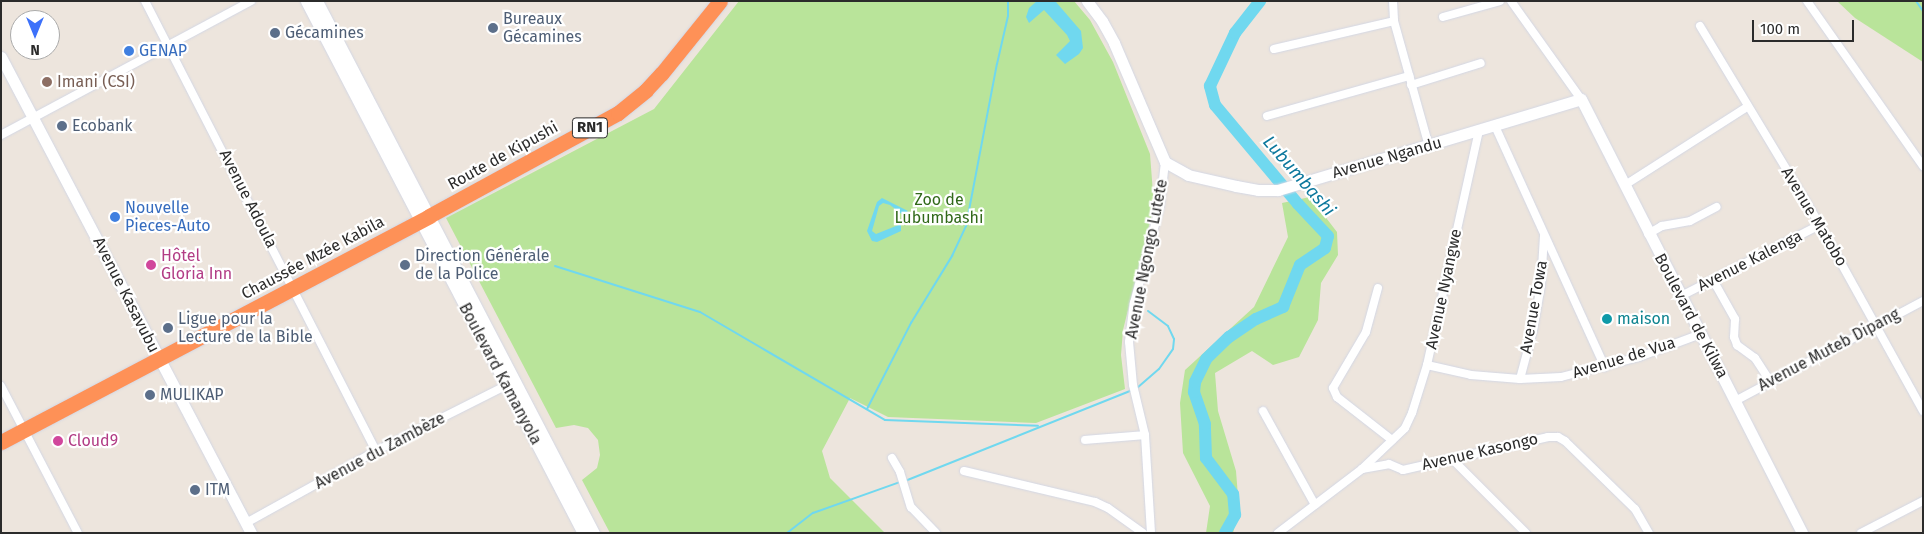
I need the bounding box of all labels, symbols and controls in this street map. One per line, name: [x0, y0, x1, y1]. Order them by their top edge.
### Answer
place label: Bureaux Gécamines: [503, 9, 582, 47]
north arrow: [10, 10, 60, 60]
scale bar: [1754, 10, 1856, 42]
text: 100 m: [1760, 20, 1800, 38]
marker: Bureaux Gécamines: [487, 22, 499, 34]
place label: Gécamines: [285, 23, 364, 43]
marker: Gécamines: [269, 27, 281, 39]
text: N: [30, 41, 40, 58]
place label: GENAP: [139, 41, 187, 61]
marker: GENAP: [123, 45, 135, 57]
place label: Imani (CSI): [57, 72, 135, 92]
marker: Imani (CSI): [41, 76, 53, 88]
place label: Ecobank: [72, 116, 133, 136]
road number: RN1: [571, 116, 609, 140]
street label: Route de Kipushi: [444, 118, 562, 194]
marker: Ecobank: [56, 120, 68, 132]
water label: Lubumbashi: [1258, 131, 1340, 221]
street label: Avenue Ngandu: [1330, 133, 1444, 183]
street label: Avenue Adoula: [215, 147, 281, 251]
street label: Avenue Matobo: [1777, 164, 1851, 270]
street label: Avenue Ngongo Lutete: [1122, 178, 1172, 340]
park label: Zoo de Lubumbashi: [895, 190, 983, 228]
place label: Nouvelle Pieces-Auto: [125, 198, 211, 236]
marker: Nouvelle Pieces-Auto: [109, 211, 121, 223]
street label: Chaussée Mzée Kabila: [238, 212, 388, 304]
street label: Avenue Kalenga: [1695, 226, 1805, 296]
street label: Avenue Nyangwe: [1422, 227, 1466, 351]
street label: Avenue Kasavubu: [89, 234, 163, 356]
place label: Hôtel Gloria Inn: [161, 246, 232, 284]
place label: Direction Générale de la Police: [415, 246, 550, 284]
street label: Boulevard de Kilwa: [1650, 250, 1732, 382]
marker: Hôtel Gloria Inn: [145, 259, 157, 271]
marker: Direction Générale de la Police: [399, 259, 411, 271]
street label: Avenue Towa: [1516, 259, 1552, 355]
street label: Boulevard Kamanyola: [455, 300, 545, 448]
street label: Avenue Muteb Dipang: [1755, 305, 1903, 395]
place label: Ligue pour la Lecture de la Bible: [178, 309, 313, 347]
place label: maison: [1617, 309, 1670, 329]
marker: maison: [1601, 313, 1613, 325]
marker: Ligue pour la Lecture de la Bible: [162, 322, 174, 334]
street label: Avenue de Vua: [1570, 333, 1678, 383]
place label: MULIKAP: [160, 385, 224, 405]
marker: MULIKAP: [144, 389, 156, 401]
street label: Avenue du Zambèze: [312, 409, 448, 493]
street label: Avenue Kasongo: [1420, 429, 1540, 475]
place label: Cloud9: [68, 431, 118, 451]
marker: Cloud9: [52, 435, 64, 447]
place label: ITM: [205, 480, 230, 500]
marker: ITM: [189, 484, 201, 496]

